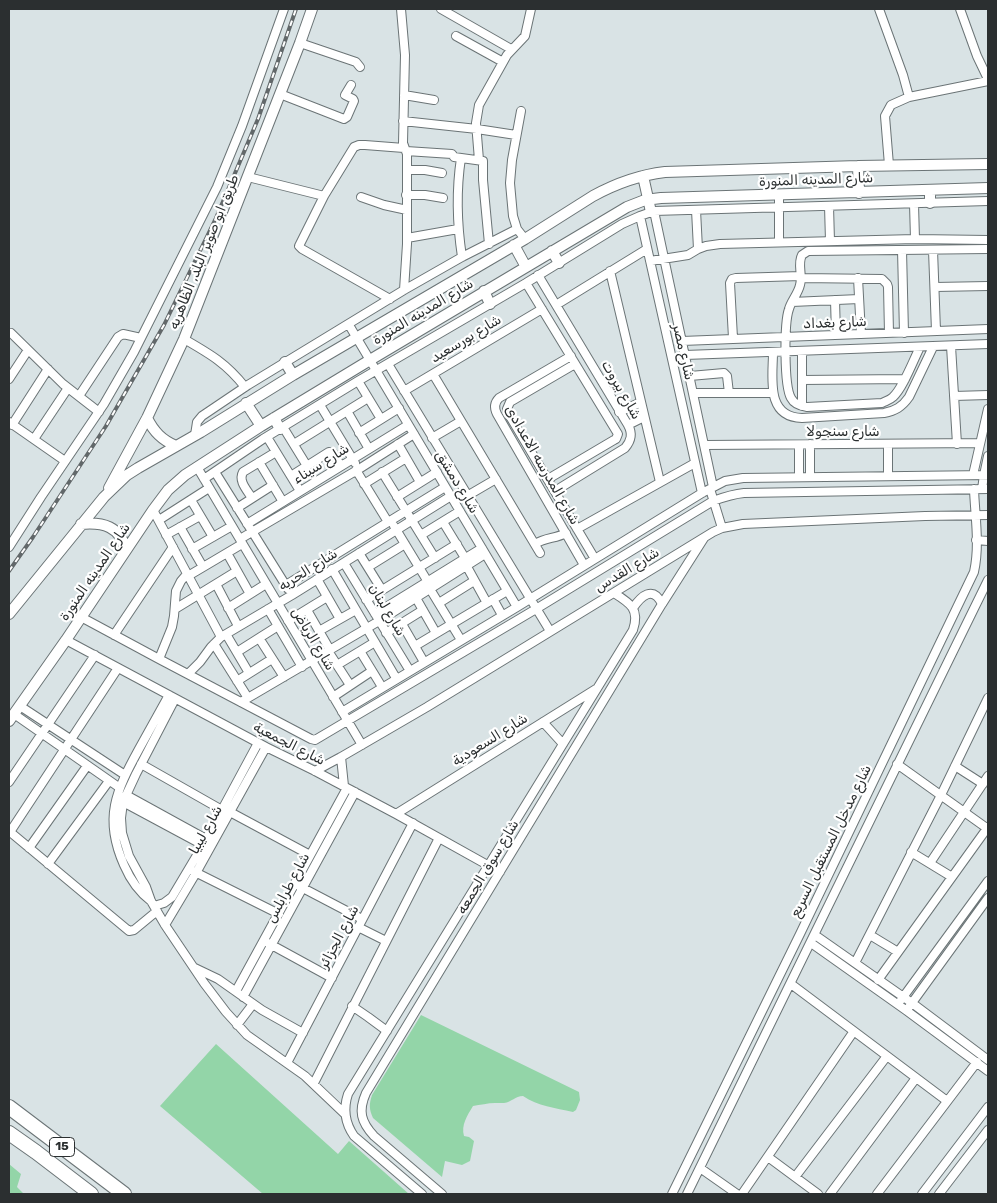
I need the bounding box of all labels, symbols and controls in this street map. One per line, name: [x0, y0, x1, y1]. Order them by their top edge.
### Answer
street label: شارع المدينه المنورة: [758, 170, 874, 190]
street label: طريق ابو صوير البلد, الظاهريه: [165, 172, 243, 332]
street label: شارع المدينه المنورة: [370, 275, 476, 349]
street label: شارع بورسعيد: [428, 311, 504, 367]
street label: شارع بغداد: [803, 313, 867, 333]
street label: شارع مصر: [668, 322, 698, 382]
street label: شارع بيروت: [597, 358, 645, 422]
street label: شارع المدرسه الاعدادى: [501, 402, 583, 528]
street label: شارع سنجولا: [806, 424, 880, 440]
street label: شارع سيناء: [290, 440, 352, 488]
street label: شارع دمشق: [432, 447, 482, 517]
street label: شارع المدينه المنورة: [56, 520, 134, 624]
street label: شارع القدس: [592, 544, 662, 596]
street label: شارع الحريه: [275, 545, 341, 595]
street label: شارع لبنان: [365, 581, 409, 639]
street label: شارع الرياض: [288, 604, 338, 674]
street label: شارع السعودية: [449, 710, 531, 770]
street label: شارع الجمعية: [250, 719, 328, 769]
street label: شارع مدخل المستقبل السريع: [787, 762, 875, 920]
street label: شارع ليبيا: [186, 803, 226, 857]
street label: شارع سوق الجمعه: [453, 817, 523, 917]
street label: شارع طرابلس: [263, 850, 313, 926]
street label: شارع الجزائر: [315, 902, 363, 972]
road number: 15: [50, 1138, 74, 1156]

